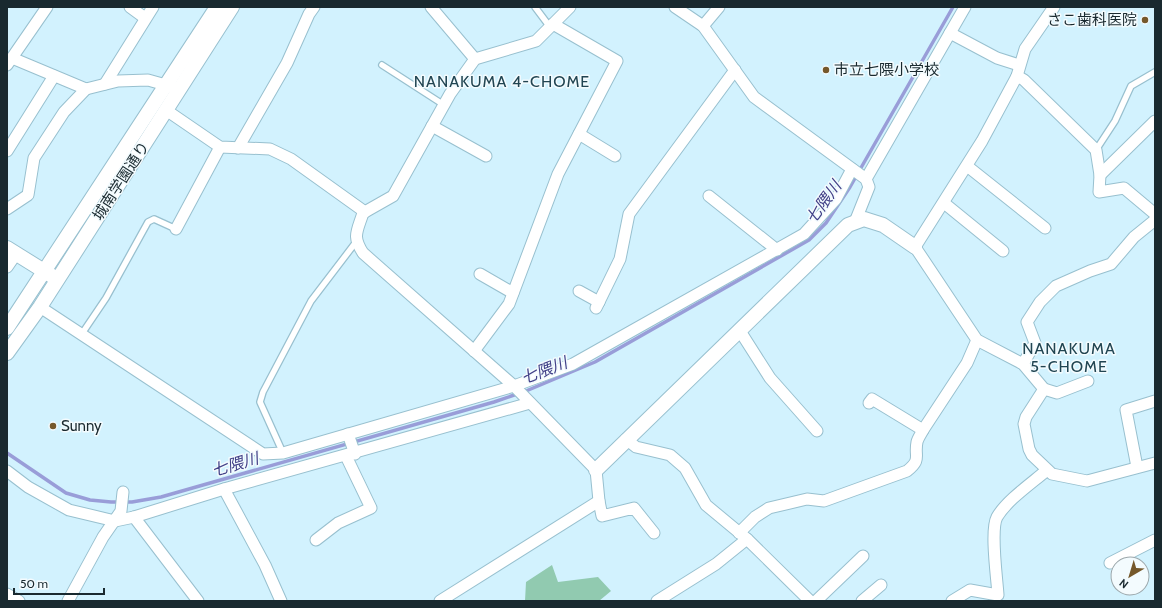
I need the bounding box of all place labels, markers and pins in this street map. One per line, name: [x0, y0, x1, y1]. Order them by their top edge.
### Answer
place label: さこ歯科医院: [1047, 11, 1137, 29]
marker: さこ歯科医院: [1140, 15, 1150, 25]
place label: 市立七隈小学校: [834, 61, 939, 79]
marker: 市立七隈小学校: [821, 65, 831, 75]
place label: Sunny: [61, 417, 102, 435]
marker: Sunny: [48, 421, 58, 431]

